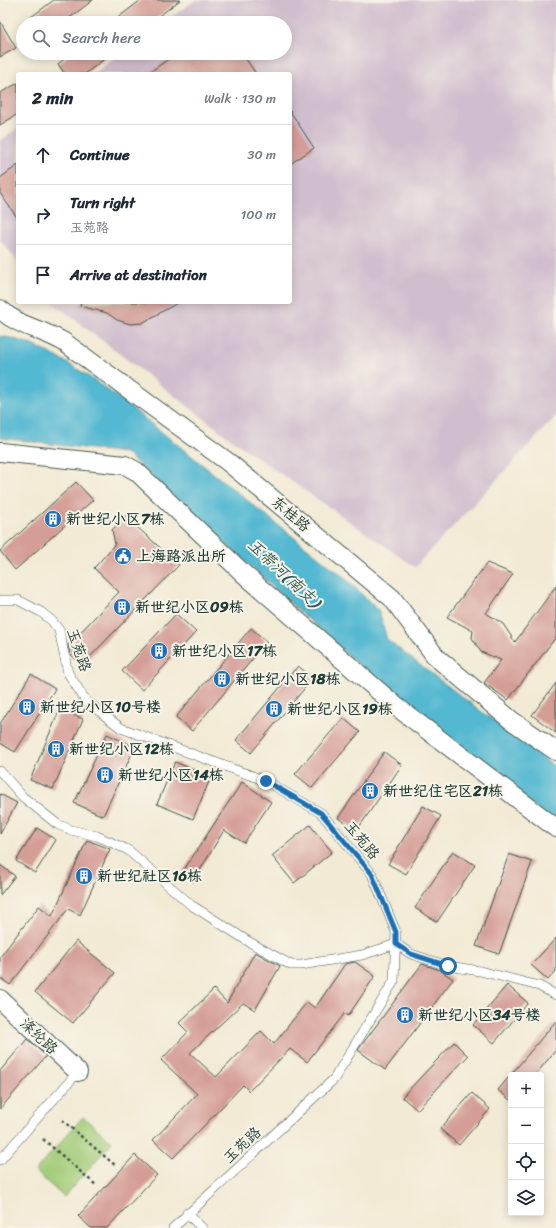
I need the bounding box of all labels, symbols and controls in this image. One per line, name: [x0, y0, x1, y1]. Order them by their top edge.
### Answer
search box: [16, 16, 292, 60]
text: Search here: [62, 25, 141, 51]
icon: search: [30, 27, 52, 49]
text: 2 min: [32, 83, 73, 113]
text: Walk · 130 m: [204, 87, 276, 110]
text: Continue: [70, 142, 130, 168]
text: 30 m: [247, 143, 276, 166]
icon: ahead: [32, 144, 54, 166]
text: Turn right: [70, 190, 135, 216]
text: 100 m: [241, 203, 276, 226]
icon: right: [32, 204, 54, 226]
text: 玉苑路: [70, 216, 109, 239]
text: Arrive at destination: [70, 262, 207, 288]
icon: arrive: [32, 264, 54, 286]
street label: 东桂路: [265, 490, 317, 538]
place label: 新世纪小区7栋: [66, 506, 165, 532]
building icon: 新世纪小区7栋: [43, 509, 63, 529]
water label: 玉带河(南支): [241, 531, 330, 617]
place label: 上海路派出所: [136, 543, 226, 569]
public building icon: 上海路派出所: [113, 546, 133, 566]
place label: 新世纪小区09栋: [135, 594, 244, 620]
building icon: 新世纪小区09栋: [112, 597, 132, 617]
street label: 玉苑路: [59, 624, 99, 676]
place label: 新世纪小区17栋: [172, 638, 277, 664]
building icon: 新世纪小区17栋: [149, 641, 169, 661]
place label: 新世纪小区18栋: [235, 666, 340, 692]
building icon: 新世纪小区18栋: [212, 669, 232, 689]
place label: 新世纪小区10号楼: [40, 694, 161, 720]
place label: 新世纪小区19栋: [287, 696, 393, 722]
building icon: 新世纪小区10号楼: [17, 697, 37, 717]
building icon: 新世纪小区19栋: [264, 699, 284, 719]
place label: 新世纪小区12栋: [69, 736, 174, 762]
building icon: 新世纪小区12栋: [46, 739, 66, 759]
place label: 新世纪小区14栋: [118, 762, 224, 788]
building icon: 新世纪小区14栋: [95, 765, 115, 785]
route end: [257, 772, 275, 790]
place label: 新世纪住宅区21栋: [383, 778, 503, 804]
building icon: 新世纪住宅区21栋: [360, 781, 380, 801]
street label: 玉苑路: [338, 814, 386, 866]
place label: 新世纪社区16栋: [97, 863, 202, 889]
building icon: 新世纪社区16栋: [74, 866, 94, 886]
route start: [439, 957, 457, 975]
place label: 新世纪小区34号楼: [418, 1002, 541, 1028]
building icon: 新世纪小区34号楼: [395, 1005, 415, 1025]
street label: 涤纶路: [14, 1011, 64, 1061]
map controls: [508, 1072, 544, 1216]
button: +: [508, 1072, 544, 1108]
button: −: [508, 1108, 544, 1144]
street label: 玉苑路: [217, 1120, 267, 1170]
button: locate: [508, 1144, 544, 1180]
button: layers: [508, 1180, 544, 1216]

